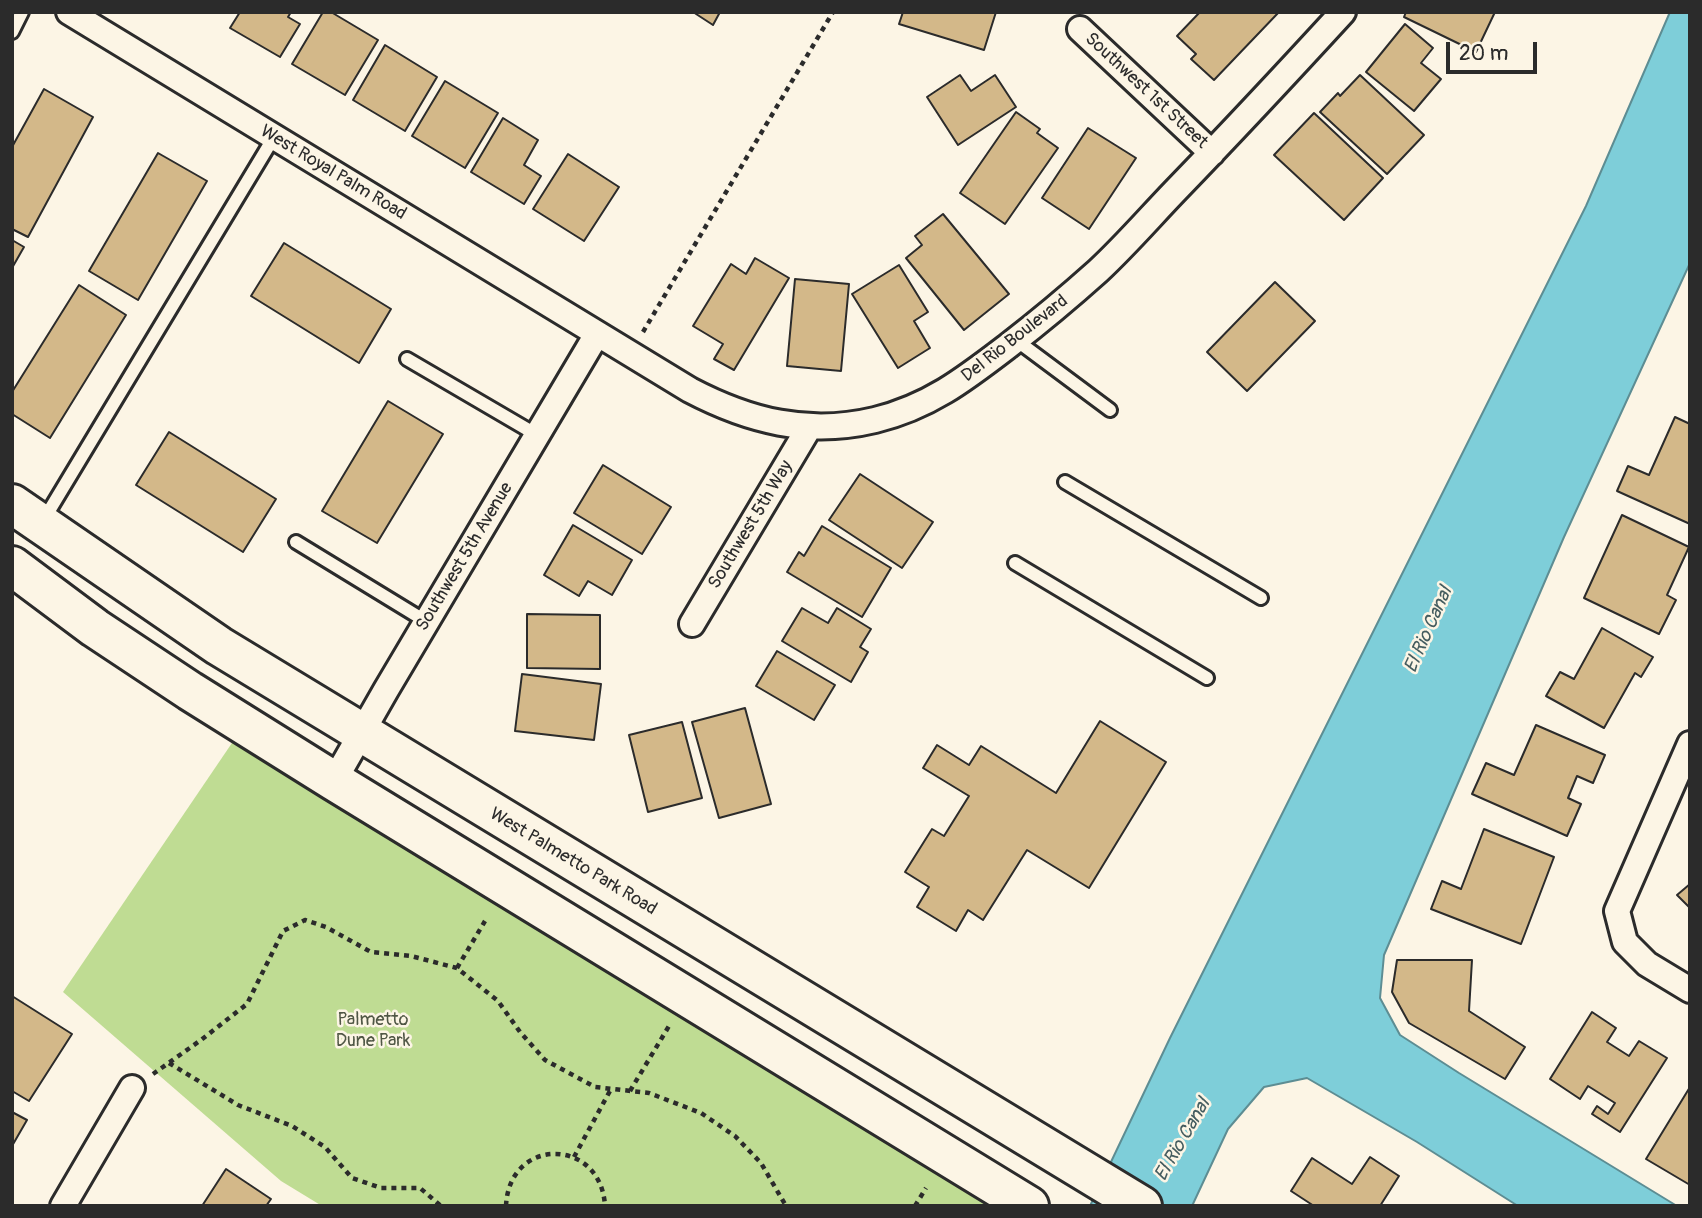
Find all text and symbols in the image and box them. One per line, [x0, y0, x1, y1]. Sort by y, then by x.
street label: Southwest 1st Street [1080, 28, 1212, 154]
scale bar [1450, 28, 1541, 72]
text: 20 m [1459, 40, 1508, 67]
street label: West Royal Palm Road [256, 121, 410, 225]
street label: Del Rio Boulevard [958, 291, 1072, 387]
street label: Southwest 5th Way [704, 457, 798, 593]
street label: Southwest 5th Avenue [412, 479, 518, 635]
water label: El Rio Canal [1400, 584, 1458, 676]
street label: West Palmetto Park Road [486, 804, 660, 920]
park label: Palmetto Dune Park [336, 1009, 410, 1052]
water label: El Rio Canal [1150, 1095, 1216, 1185]

